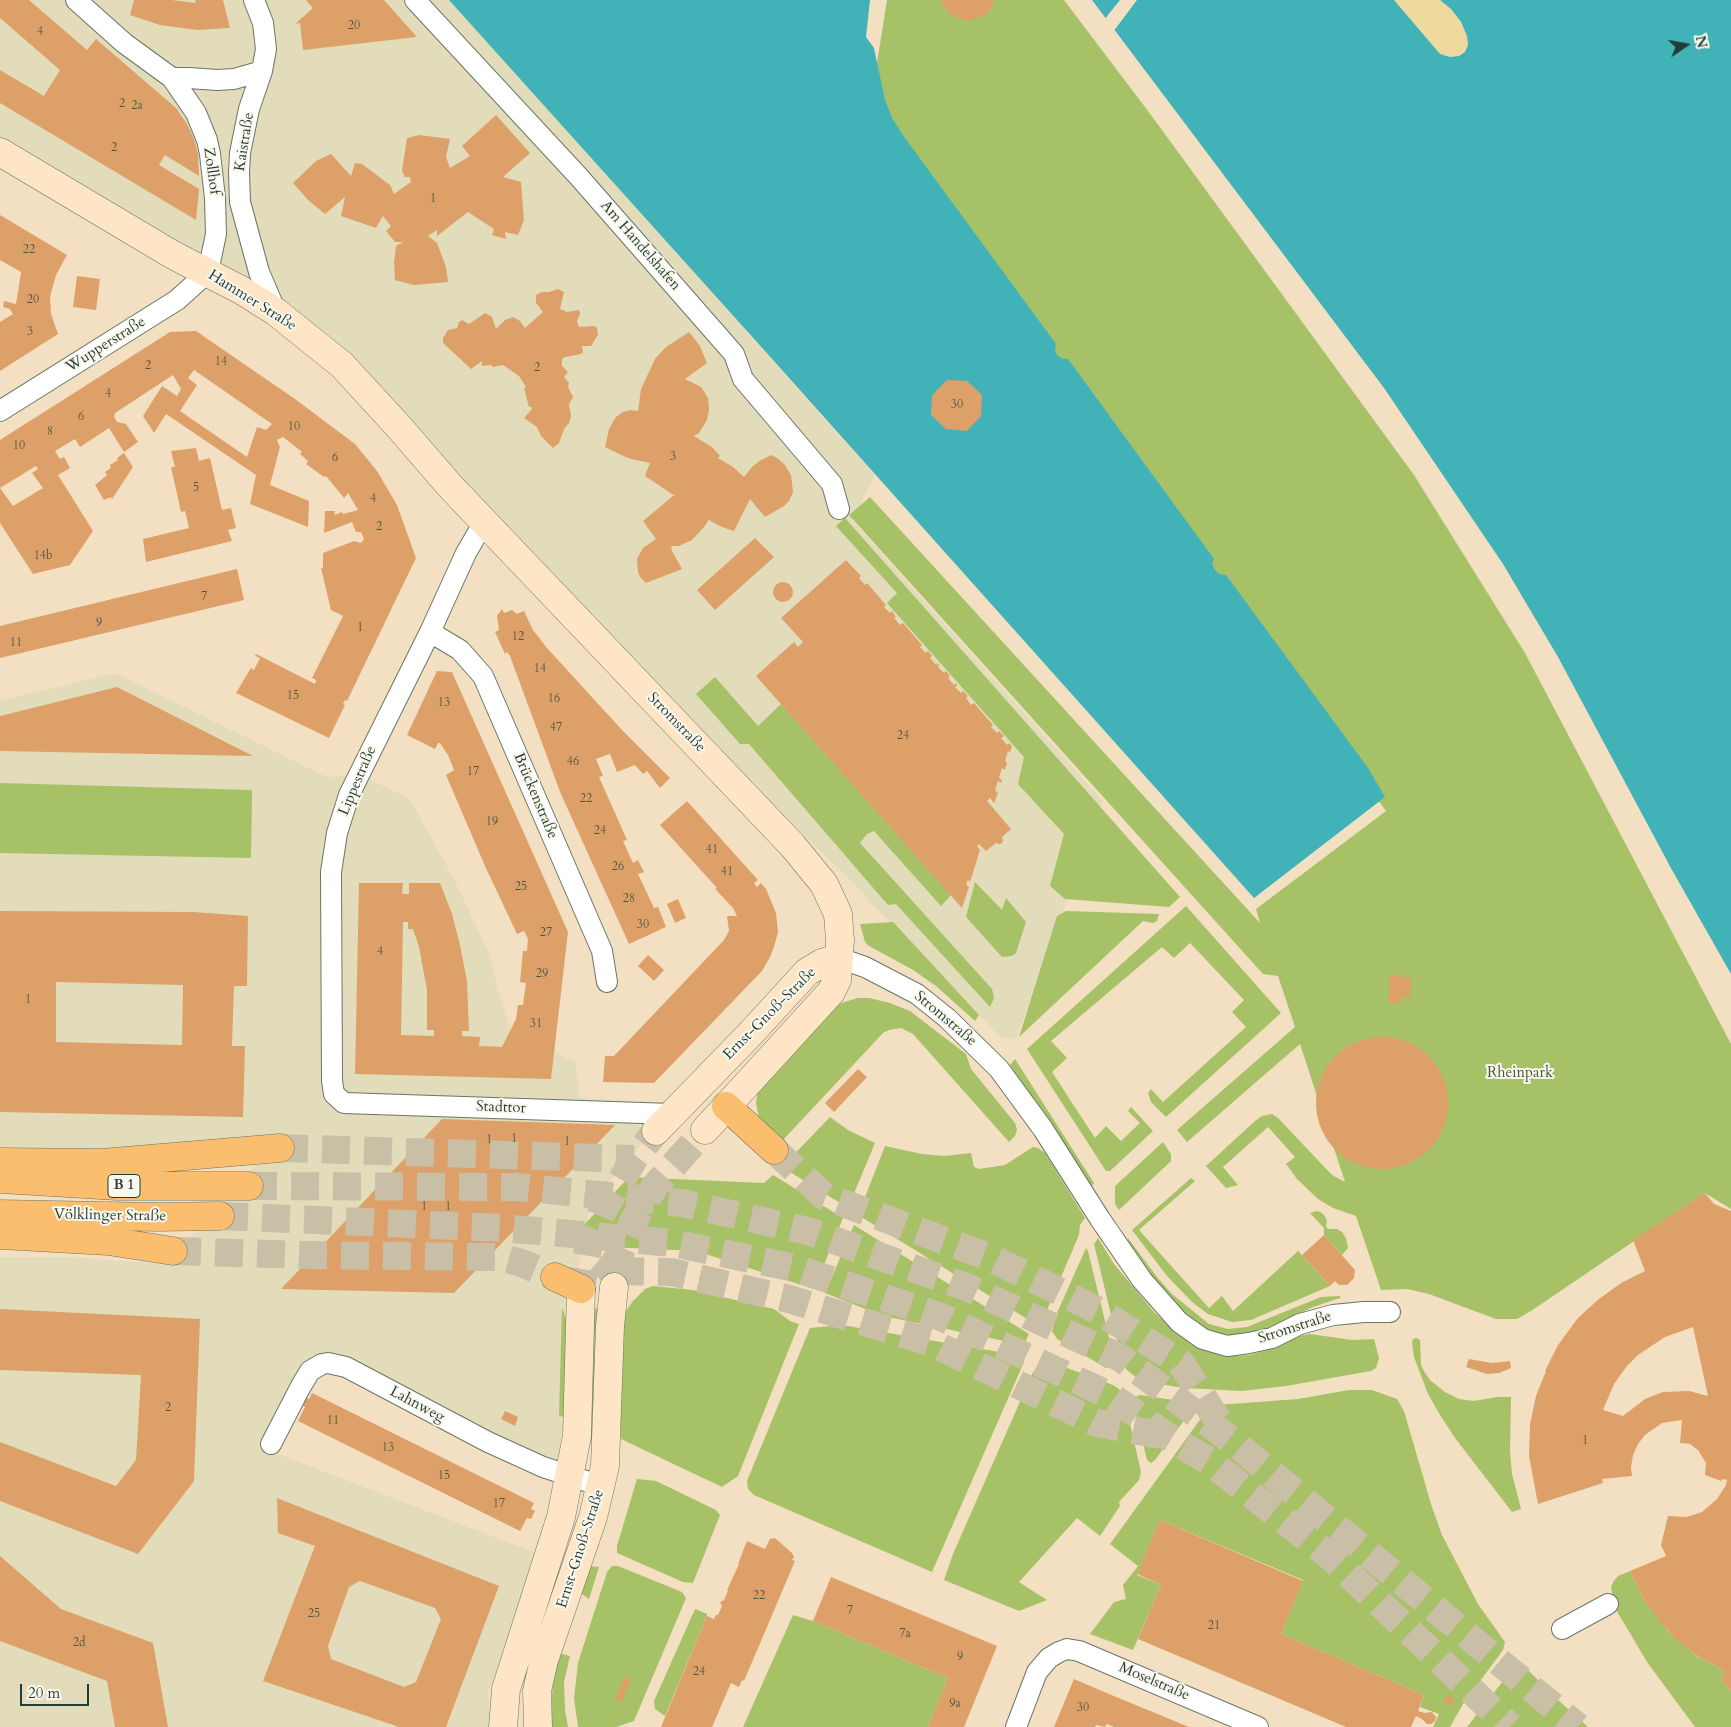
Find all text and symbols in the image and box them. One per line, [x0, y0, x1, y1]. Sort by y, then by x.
house number: 20 [348, 19, 360, 33]
north arrow [1661, 20, 1711, 70]
house number: 4 [37, 25, 43, 39]
text: N [1691, 34, 1712, 50]
house number: 2 [119, 97, 125, 111]
house number: 2a [131, 99, 143, 113]
street label: Kaistraße [231, 111, 259, 173]
house number: 2 [111, 141, 117, 155]
street label: Zollhof [199, 146, 223, 196]
house number: 1 [430, 192, 436, 206]
street label: Am Handelshafen [596, 197, 684, 295]
house number: 22 [23, 243, 35, 257]
street label: Hammer Straße [205, 267, 299, 335]
house number: 20 [27, 293, 39, 307]
street label: Wupperstraße [63, 313, 149, 377]
house number: 3 [27, 325, 33, 339]
house number: 14 [215, 355, 227, 369]
house number: 2 [145, 359, 151, 373]
house number: 2 [534, 361, 540, 375]
house number: 4 [105, 387, 111, 401]
house number: 30 [951, 398, 963, 412]
house number: 6 [78, 410, 84, 424]
house number: 10 [288, 420, 300, 434]
house number: 8 [47, 425, 53, 439]
house number: 10 [13, 439, 25, 453]
house number: 3 [670, 450, 676, 464]
house number: 6 [332, 451, 338, 465]
house number: 5 [193, 481, 199, 495]
house number: 4 [370, 492, 376, 506]
house number: 2 [376, 520, 382, 534]
house number: 14b [34, 549, 52, 563]
house number: 7 [201, 590, 207, 604]
house number: 9 [96, 616, 102, 630]
house number: 1 [357, 621, 363, 635]
house number: 12 [512, 630, 524, 644]
house number: 11 [10, 636, 22, 650]
house number: 14 [534, 662, 546, 676]
house number: 15 [287, 689, 299, 703]
street label: Stromstraße [643, 689, 709, 757]
house number: 16 [548, 692, 560, 706]
house number: 13 [438, 696, 450, 710]
house number: 47 [550, 721, 562, 735]
house number: 24 [897, 729, 909, 743]
street label: Lippestraße [335, 744, 381, 818]
street label: Brückenstraße [509, 750, 561, 842]
house number: 46 [567, 755, 579, 769]
house number: 17 [467, 765, 479, 779]
house number: 22 [580, 792, 592, 806]
house number: 19 [486, 815, 498, 829]
house number: 24 [594, 824, 606, 838]
house number: 41 [706, 843, 718, 857]
house number: 26 [612, 860, 624, 874]
house number: 41 [721, 865, 733, 879]
house number: 25 [515, 880, 527, 894]
house number: 28 [623, 892, 635, 906]
house number: 30 [637, 918, 649, 932]
house number: 27 [540, 926, 552, 940]
house number: 4 [377, 945, 383, 959]
street label: Ernst-Gnoß-Straße [720, 964, 820, 1064]
house number: 29 [536, 967, 548, 981]
street label: Stromstraße [910, 988, 980, 1050]
house number: 1 [25, 993, 31, 1007]
house number: 31 [530, 1017, 542, 1031]
park label: Rheinpark [1487, 1065, 1553, 1083]
street label: Stadttor [476, 1098, 526, 1118]
house number: 1 [511, 1132, 517, 1146]
house number: 1 [486, 1133, 492, 1147]
house number: 1 [564, 1135, 570, 1149]
road number: B 1 [108, 1174, 140, 1198]
house number: 1 [421, 1200, 427, 1214]
house number: 1 [445, 1200, 451, 1214]
street label: Völklinger Straße [54, 1206, 166, 1226]
street label: Stromstraße [1256, 1308, 1334, 1348]
street label: Lahnweg [386, 1383, 448, 1427]
house number: 2 [165, 1401, 171, 1415]
house number: 11 [327, 1414, 339, 1428]
house number: 1 [1582, 1434, 1588, 1448]
house number: 13 [382, 1441, 394, 1455]
house number: 15 [438, 1469, 450, 1483]
street label: Ernst-Gnoß-Straße [553, 1487, 609, 1611]
house number: 17 [493, 1497, 505, 1511]
house number: 22 [753, 1589, 765, 1603]
house number: 7 [847, 1604, 853, 1618]
house number: 25 [308, 1607, 320, 1621]
house number: 21 [1208, 1619, 1220, 1633]
house number: 7a [899, 1627, 911, 1641]
house number: 2d [73, 1636, 85, 1650]
house number: 9 [957, 1650, 963, 1664]
street label: Moselstraße [1116, 1659, 1192, 1705]
house number: 24 [693, 1665, 705, 1679]
scale bar [22, 1674, 91, 1706]
text: 20 m [28, 1683, 60, 1703]
house number: 9a [949, 1697, 961, 1711]
house number: 30 [1077, 1701, 1089, 1715]

